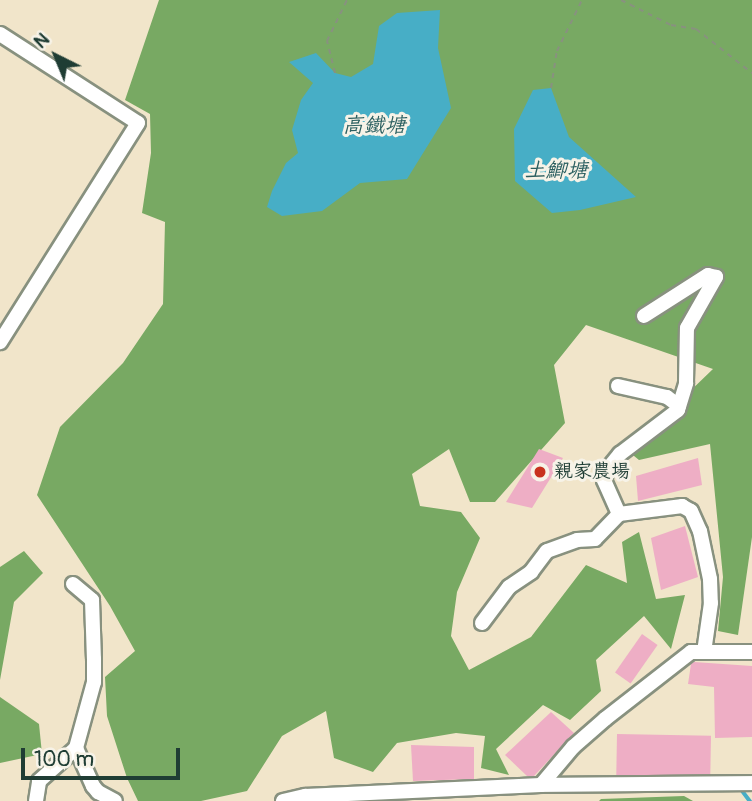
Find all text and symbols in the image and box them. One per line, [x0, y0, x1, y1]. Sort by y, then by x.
north arrow [21, 21, 91, 91]
text: N [29, 27, 55, 54]
water label: 高鐵塘 [343, 113, 405, 139]
water label: 土鯽塘 [525, 158, 587, 184]
place label: 親家農場 [554, 461, 630, 483]
marker: 親家農場 [532, 464, 548, 480]
scale bar [24, 734, 184, 778]
text: 100 m [34, 746, 94, 773]

